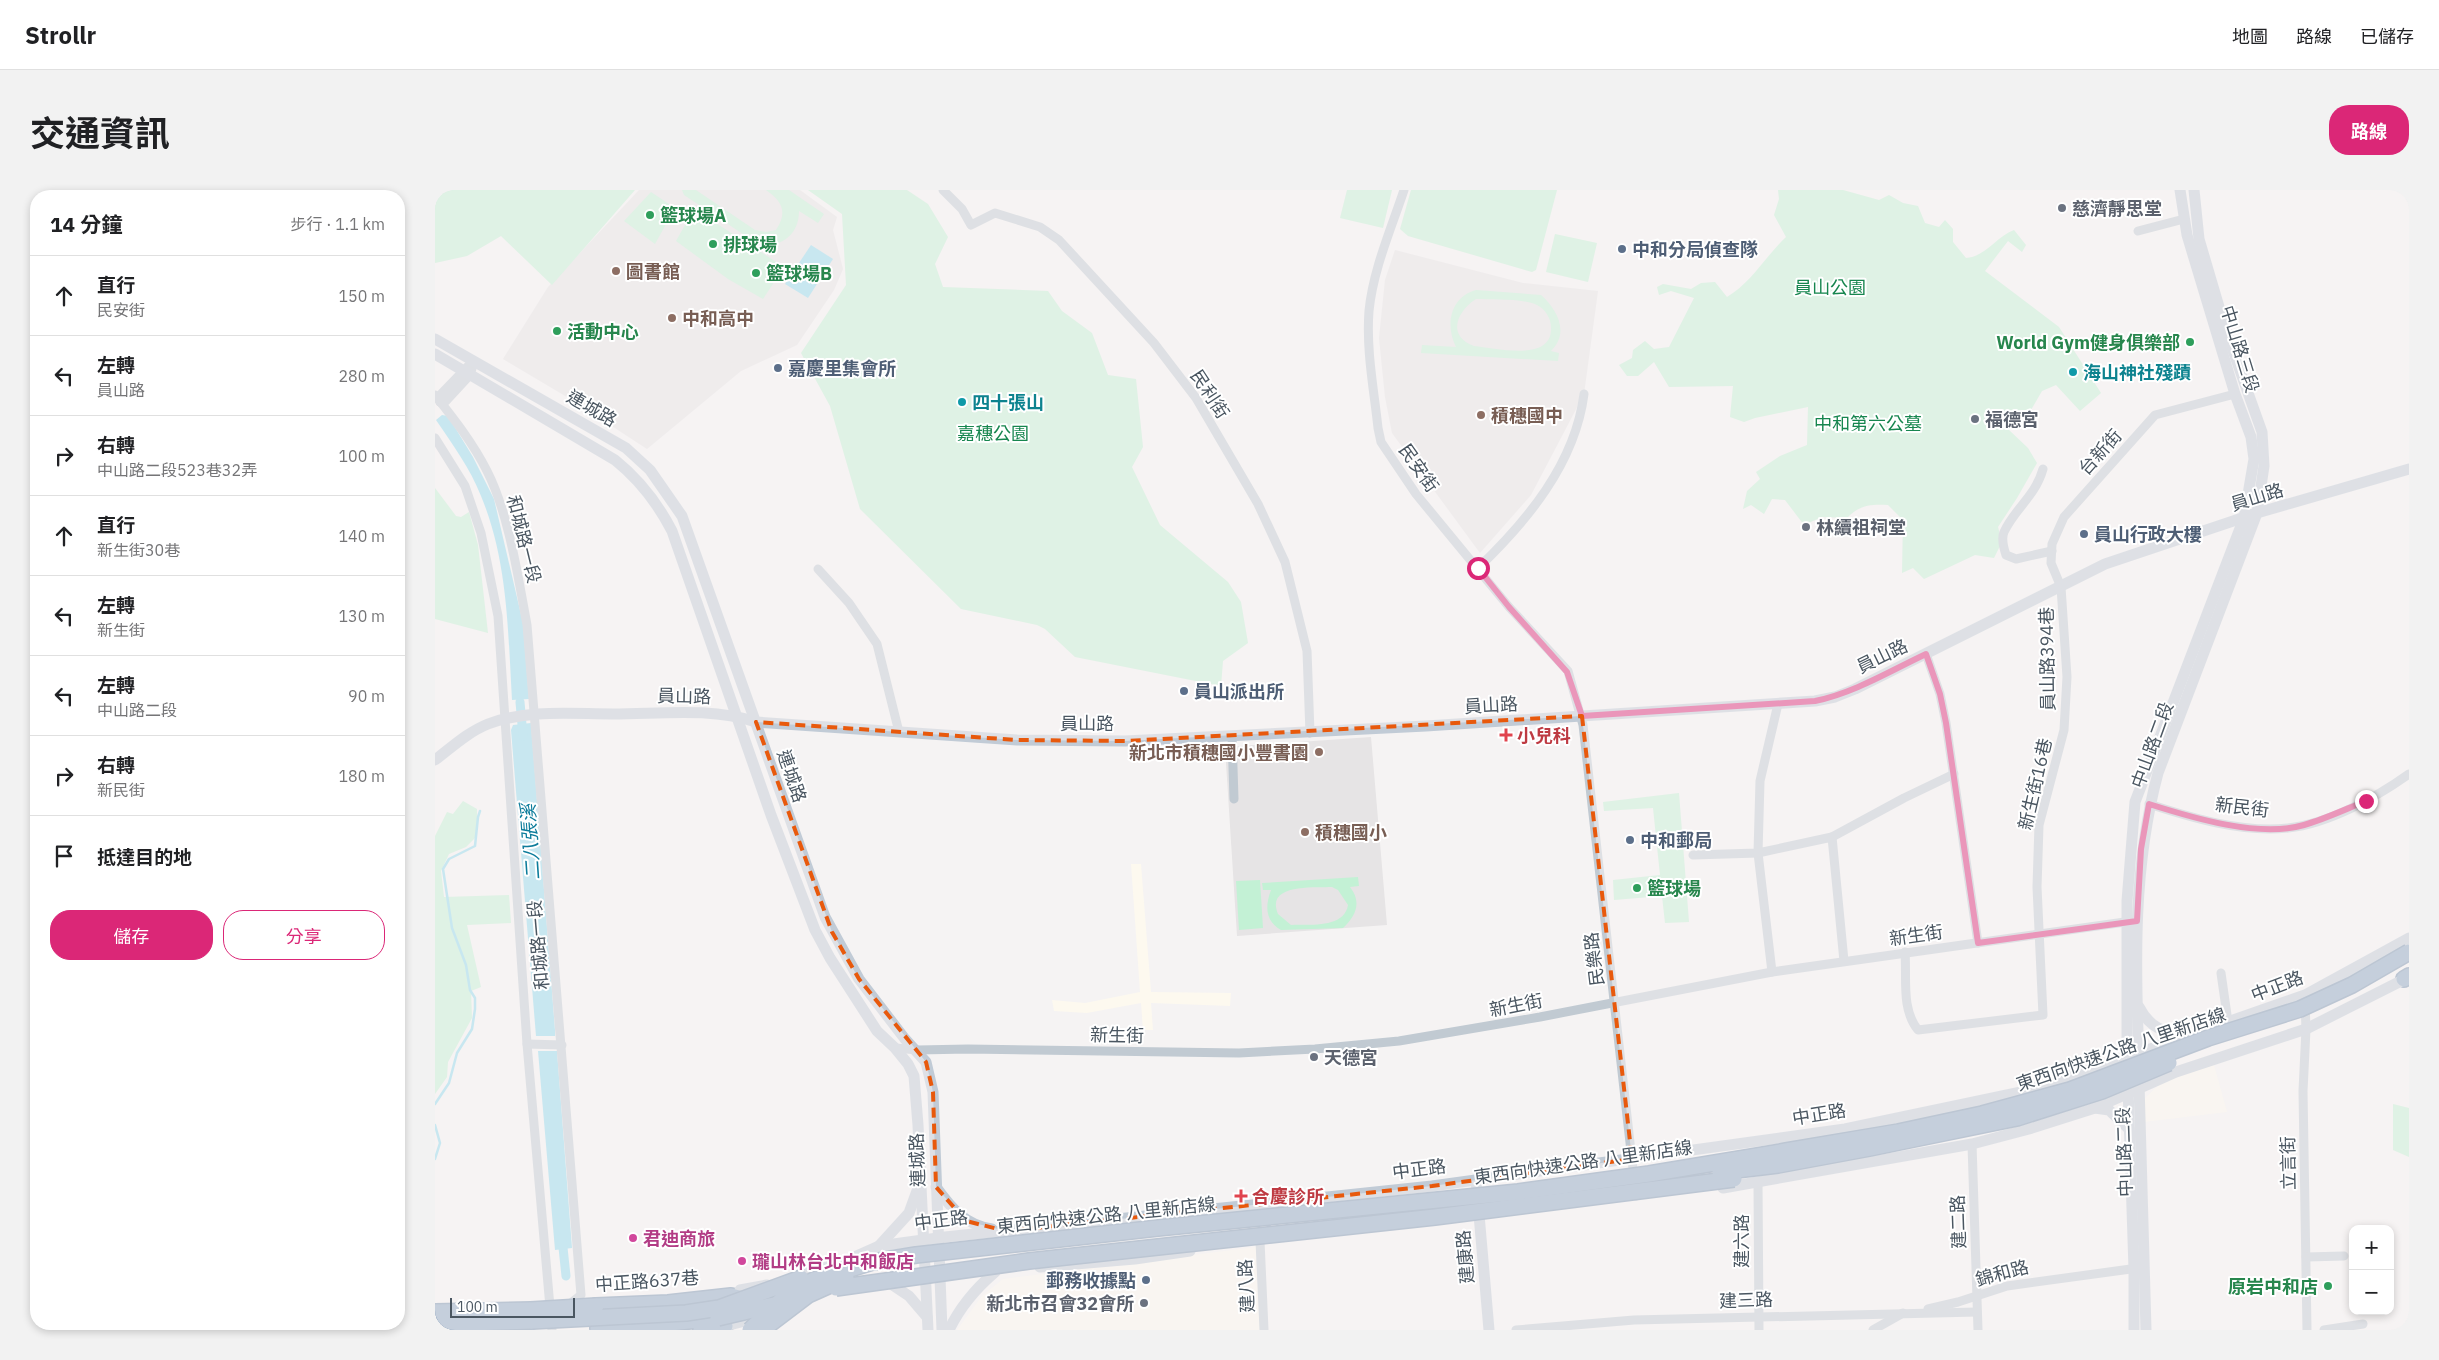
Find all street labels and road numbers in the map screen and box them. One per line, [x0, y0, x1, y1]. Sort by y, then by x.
street label: 中山路三段 [2216, 303, 2264, 395]
street label: 民利街 [1186, 365, 1234, 423]
street label: 連城路 [563, 385, 621, 431]
street label: 台新街 [2073, 424, 2127, 480]
street label: 民安街 [1394, 439, 1444, 497]
street label: 員山路 [2228, 478, 2286, 516]
street label: 和城路一段 [502, 493, 546, 585]
street label: 員山路394巷 [2035, 607, 2059, 711]
street label: 員山路 [1853, 634, 1911, 678]
street label: 員山路 [657, 684, 711, 708]
street label: 員山路 [1463, 692, 1519, 718]
street label: 中山路二段 [2126, 699, 2178, 791]
street label: 員山路 [1060, 712, 1114, 735]
street label: 新生街16巷 [2013, 736, 2057, 832]
street label: 連城路 [772, 747, 812, 805]
street label: 新民街 [2214, 792, 2270, 822]
street label: 和城路一段 [523, 899, 553, 991]
street label: 新生街 [1888, 920, 1944, 950]
street label: 民樂路 [1579, 931, 1609, 987]
street label: 中正路 [2248, 966, 2306, 1006]
street label: 新生街 [1487, 989, 1545, 1021]
street label: 東西向快速公路 八里新店線 [2013, 1002, 2229, 1096]
street label: 新生街 [1090, 1023, 1144, 1047]
street label: 中正路 [1791, 1098, 1847, 1130]
street label: 中山路二段 [2111, 1107, 2137, 1197]
street label: 連城路 [905, 1133, 929, 1187]
street label: 東西向快速公路 八里新店線 [1472, 1135, 1694, 1189]
street label: 立言街 [2276, 1136, 2300, 1190]
street label: 中正路 [1391, 1154, 1447, 1184]
street label: 東西向快速公路 八里新店線 [995, 1192, 1217, 1238]
street label: 建二路 [1946, 1195, 1970, 1249]
street label: 中正路 [913, 1205, 969, 1235]
street label: 建六路 [1730, 1214, 1753, 1268]
street label: 建康路 [1451, 1229, 1479, 1285]
street label: 錦和路 [1973, 1255, 2031, 1291]
street label: 建八路 [1233, 1258, 1259, 1314]
street label: 中正路637巷 [594, 1266, 700, 1296]
street label: 建三路 [1719, 1288, 1773, 1312]

